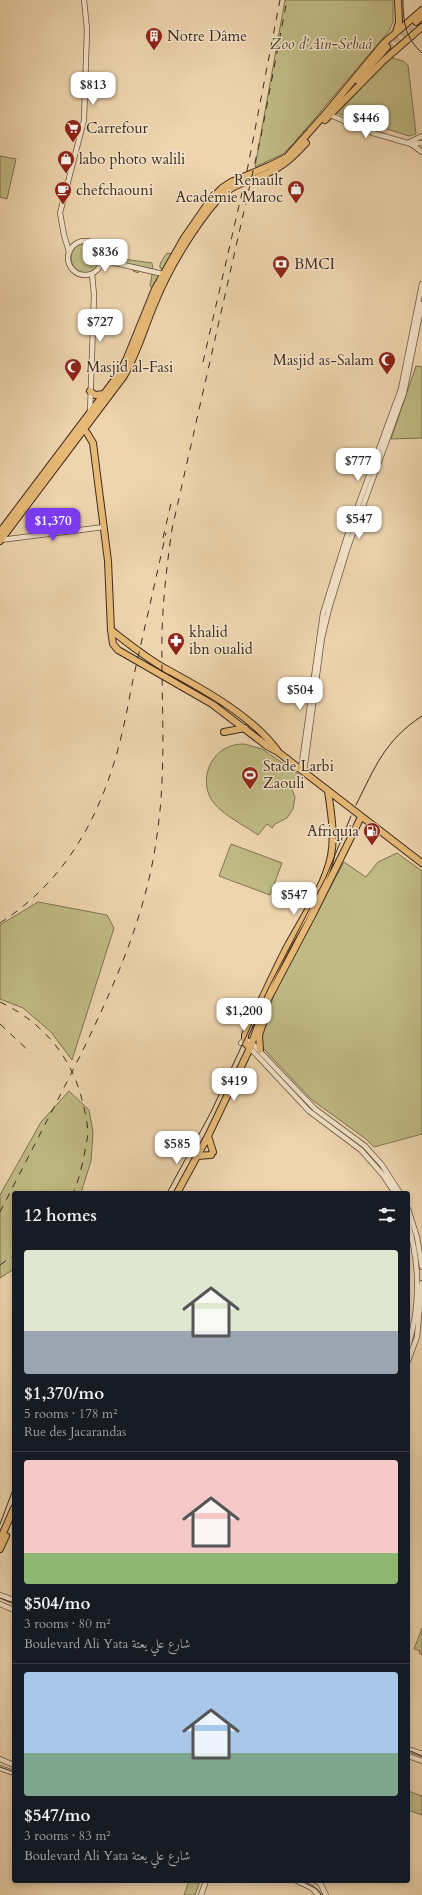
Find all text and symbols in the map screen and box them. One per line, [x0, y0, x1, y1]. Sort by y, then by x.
building icon: Notre Dâme [144, 26, 164, 51]
place label: Notre Dâme [167, 26, 247, 46]
park label: Zoo d'Aïn-Sebaâ [270, 34, 372, 54]
pin: $813 [69, 72, 117, 106]
text: $813 [80, 76, 106, 94]
pin: $446 [342, 105, 390, 139]
text: $446 [353, 109, 379, 127]
supermarket icon: Carrefour [63, 118, 83, 143]
place label: Carrefour [86, 118, 149, 138]
shop icon: labo photo walili [56, 149, 76, 174]
place label: labo photo walili [79, 149, 185, 169]
place label: Renault Académie Maroc [175, 170, 283, 207]
shop icon: Renault Académie Maroc [286, 179, 306, 204]
cafe icon: chefchaouni [53, 180, 73, 205]
place label: chefchaouni [76, 180, 153, 200]
pin: $836 [81, 239, 129, 273]
text: $836 [92, 243, 118, 261]
bank icon: BMCI [271, 254, 291, 279]
place label: BMCI [294, 254, 335, 274]
pin: $727 [76, 309, 124, 343]
text: $727 [87, 313, 113, 331]
place label: Masjid as-Salam [273, 350, 374, 370]
mosque icon: Masjid as-Salam [377, 350, 397, 375]
mosque icon: Masjid al-Fasi [63, 357, 83, 382]
place label: Masjid al-Fasi [86, 357, 173, 377]
pin: $777 [334, 448, 382, 482]
text: $777 [345, 452, 371, 470]
pin: $547 [335, 506, 383, 540]
pin: $1,370 [20, 508, 86, 542]
text: $547 [346, 510, 372, 528]
text: $1,370 [34, 512, 72, 530]
place label: khalid ibn oualid [189, 622, 253, 659]
pharmacy icon: khalid ibn oualid [166, 631, 186, 656]
pin: $504 [276, 677, 324, 711]
text: $504 [287, 681, 313, 699]
place label: Stade Larbi Zaouli [263, 756, 334, 793]
sports icon: Stade Larbi Zaouli [240, 765, 260, 790]
place label: Afriquia [307, 821, 360, 841]
fuel station icon: Afriquia [362, 821, 382, 846]
pin: $547 [270, 882, 318, 916]
text: $547 [281, 886, 307, 904]
pin: $1,200 [211, 998, 277, 1032]
text: $1,200 [225, 1002, 263, 1020]
pin: $419 [210, 1068, 258, 1102]
text: $419 [221, 1072, 247, 1090]
pin: $585 [153, 1131, 201, 1165]
text: $585 [164, 1135, 190, 1153]
text: 12 homes [24, 1204, 97, 1227]
icon: filters [376, 1204, 398, 1226]
icon: home [175, 1276, 247, 1348]
text: $1,370/mo [24, 1382, 104, 1405]
text: 5 rooms · 178 m² [24, 1405, 117, 1423]
text: Rue des Jacarandas [24, 1423, 126, 1441]
icon: home [175, 1486, 247, 1558]
text: $504/mo [24, 1592, 90, 1615]
text: 3 rooms · 80 m² [24, 1615, 111, 1633]
text: Boulevard Ali Yata شارع علي يعتة [24, 1635, 190, 1653]
icon: home [175, 1698, 247, 1770]
text: $547/mo [24, 1804, 90, 1827]
text: 3 rooms · 83 m² [24, 1827, 111, 1845]
text: Boulevard Ali Yata شارع علي يعتة [24, 1847, 190, 1865]

